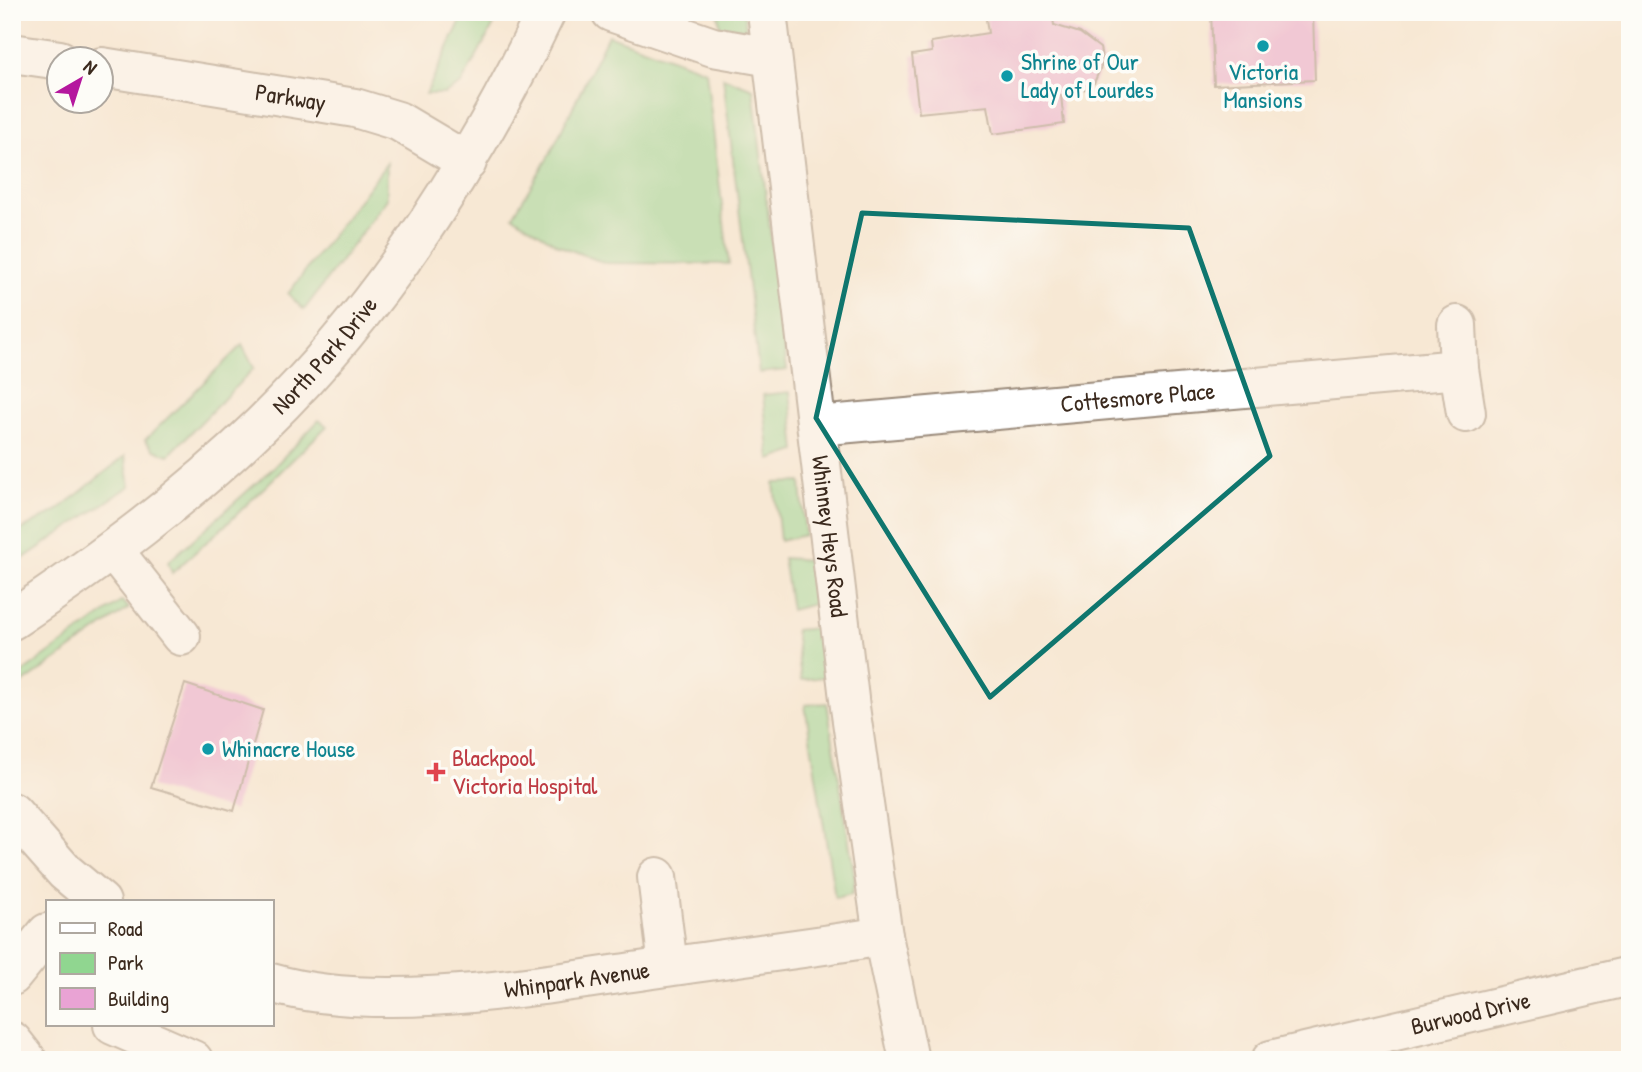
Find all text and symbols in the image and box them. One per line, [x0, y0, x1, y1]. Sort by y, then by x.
marker: Victoria Mansions [1255, 38, 1271, 54]
place label: Shrine of Our Lady of Lourdes [1021, 45, 1154, 105]
north arrow [46, 46, 116, 116]
text: N [79, 54, 103, 80]
place label: Victoria Mansions [1224, 55, 1302, 115]
marker: Shrine of Our Lady of Lourdes [999, 68, 1015, 84]
street label: Parkway [253, 75, 328, 118]
street label: North Park Drive [264, 289, 384, 421]
street label: Cottesmore Place [1059, 374, 1217, 419]
street label: Whinney Heys Road [805, 454, 856, 619]
place label: Whinacre House [222, 732, 356, 764]
marker: Whinacre House [200, 741, 216, 757]
place label: Blackpool Victoria Hospital [452, 741, 598, 801]
marker: Blackpool Victoria Hospital [426, 762, 446, 782]
legend [46, 900, 273, 1026]
text: Road [108, 914, 142, 943]
text: Park [108, 948, 143, 977]
street label: Whinpark Avenue [502, 953, 652, 1005]
street label: Burwood Drive [1408, 983, 1534, 1042]
text: Building [108, 984, 169, 1013]

